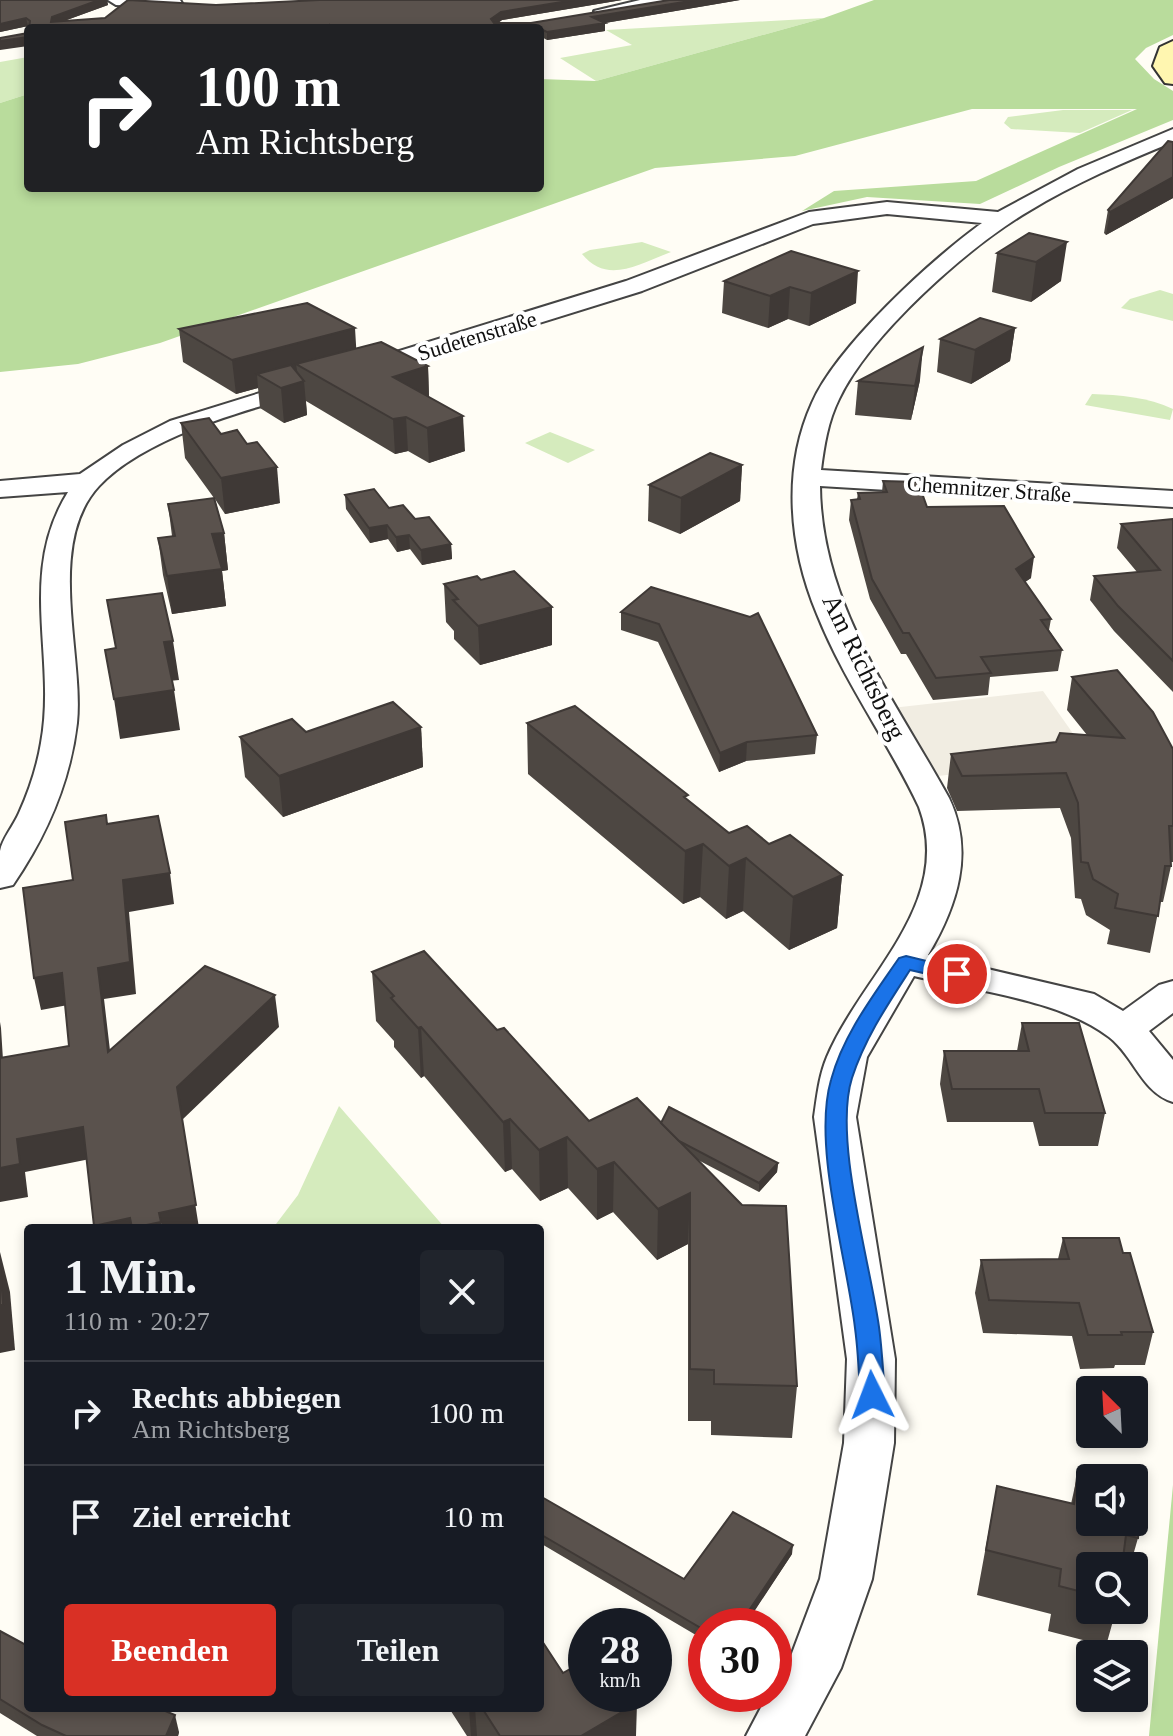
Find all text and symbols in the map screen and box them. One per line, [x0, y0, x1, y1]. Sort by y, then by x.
icon: right [64, 56, 168, 160]
text: 100 m [196, 56, 341, 118]
text: Am Richtsberg [196, 122, 414, 162]
street label: Sudetenstraße [414, 306, 540, 366]
street label: Chemnitzer Straße [906, 471, 1072, 507]
street label: Am Richtsberg [816, 590, 912, 744]
pin [923, 940, 991, 1008]
icon: arrive [935, 952, 979, 996]
text: 1 Min. [64, 1250, 197, 1303]
button: close [420, 1250, 504, 1334]
text: 110 m · 20:27 [64, 1307, 210, 1336]
position arrow [830, 1353, 914, 1437]
north arrow [1076, 1376, 1148, 1448]
map controls [1076, 1376, 1148, 1712]
text: Rechts abbiegen [132, 1381, 341, 1414]
icon: right [64, 1391, 108, 1435]
text: 100 m [428, 1396, 504, 1429]
text: Am Richtsberg [132, 1415, 290, 1444]
button: sound [1076, 1464, 1148, 1536]
icon: arrive [64, 1495, 108, 1539]
text: Ziel erreicht [132, 1500, 291, 1533]
text: 10 m [443, 1500, 504, 1533]
button: search [1076, 1552, 1148, 1624]
button: Beenden [64, 1604, 276, 1696]
button: Teilen [292, 1604, 504, 1696]
speed limit sign: 30 [688, 1608, 792, 1712]
text: 28 [600, 1627, 640, 1672]
button: layers [1076, 1640, 1148, 1712]
text: km/h [599, 1669, 641, 1691]

